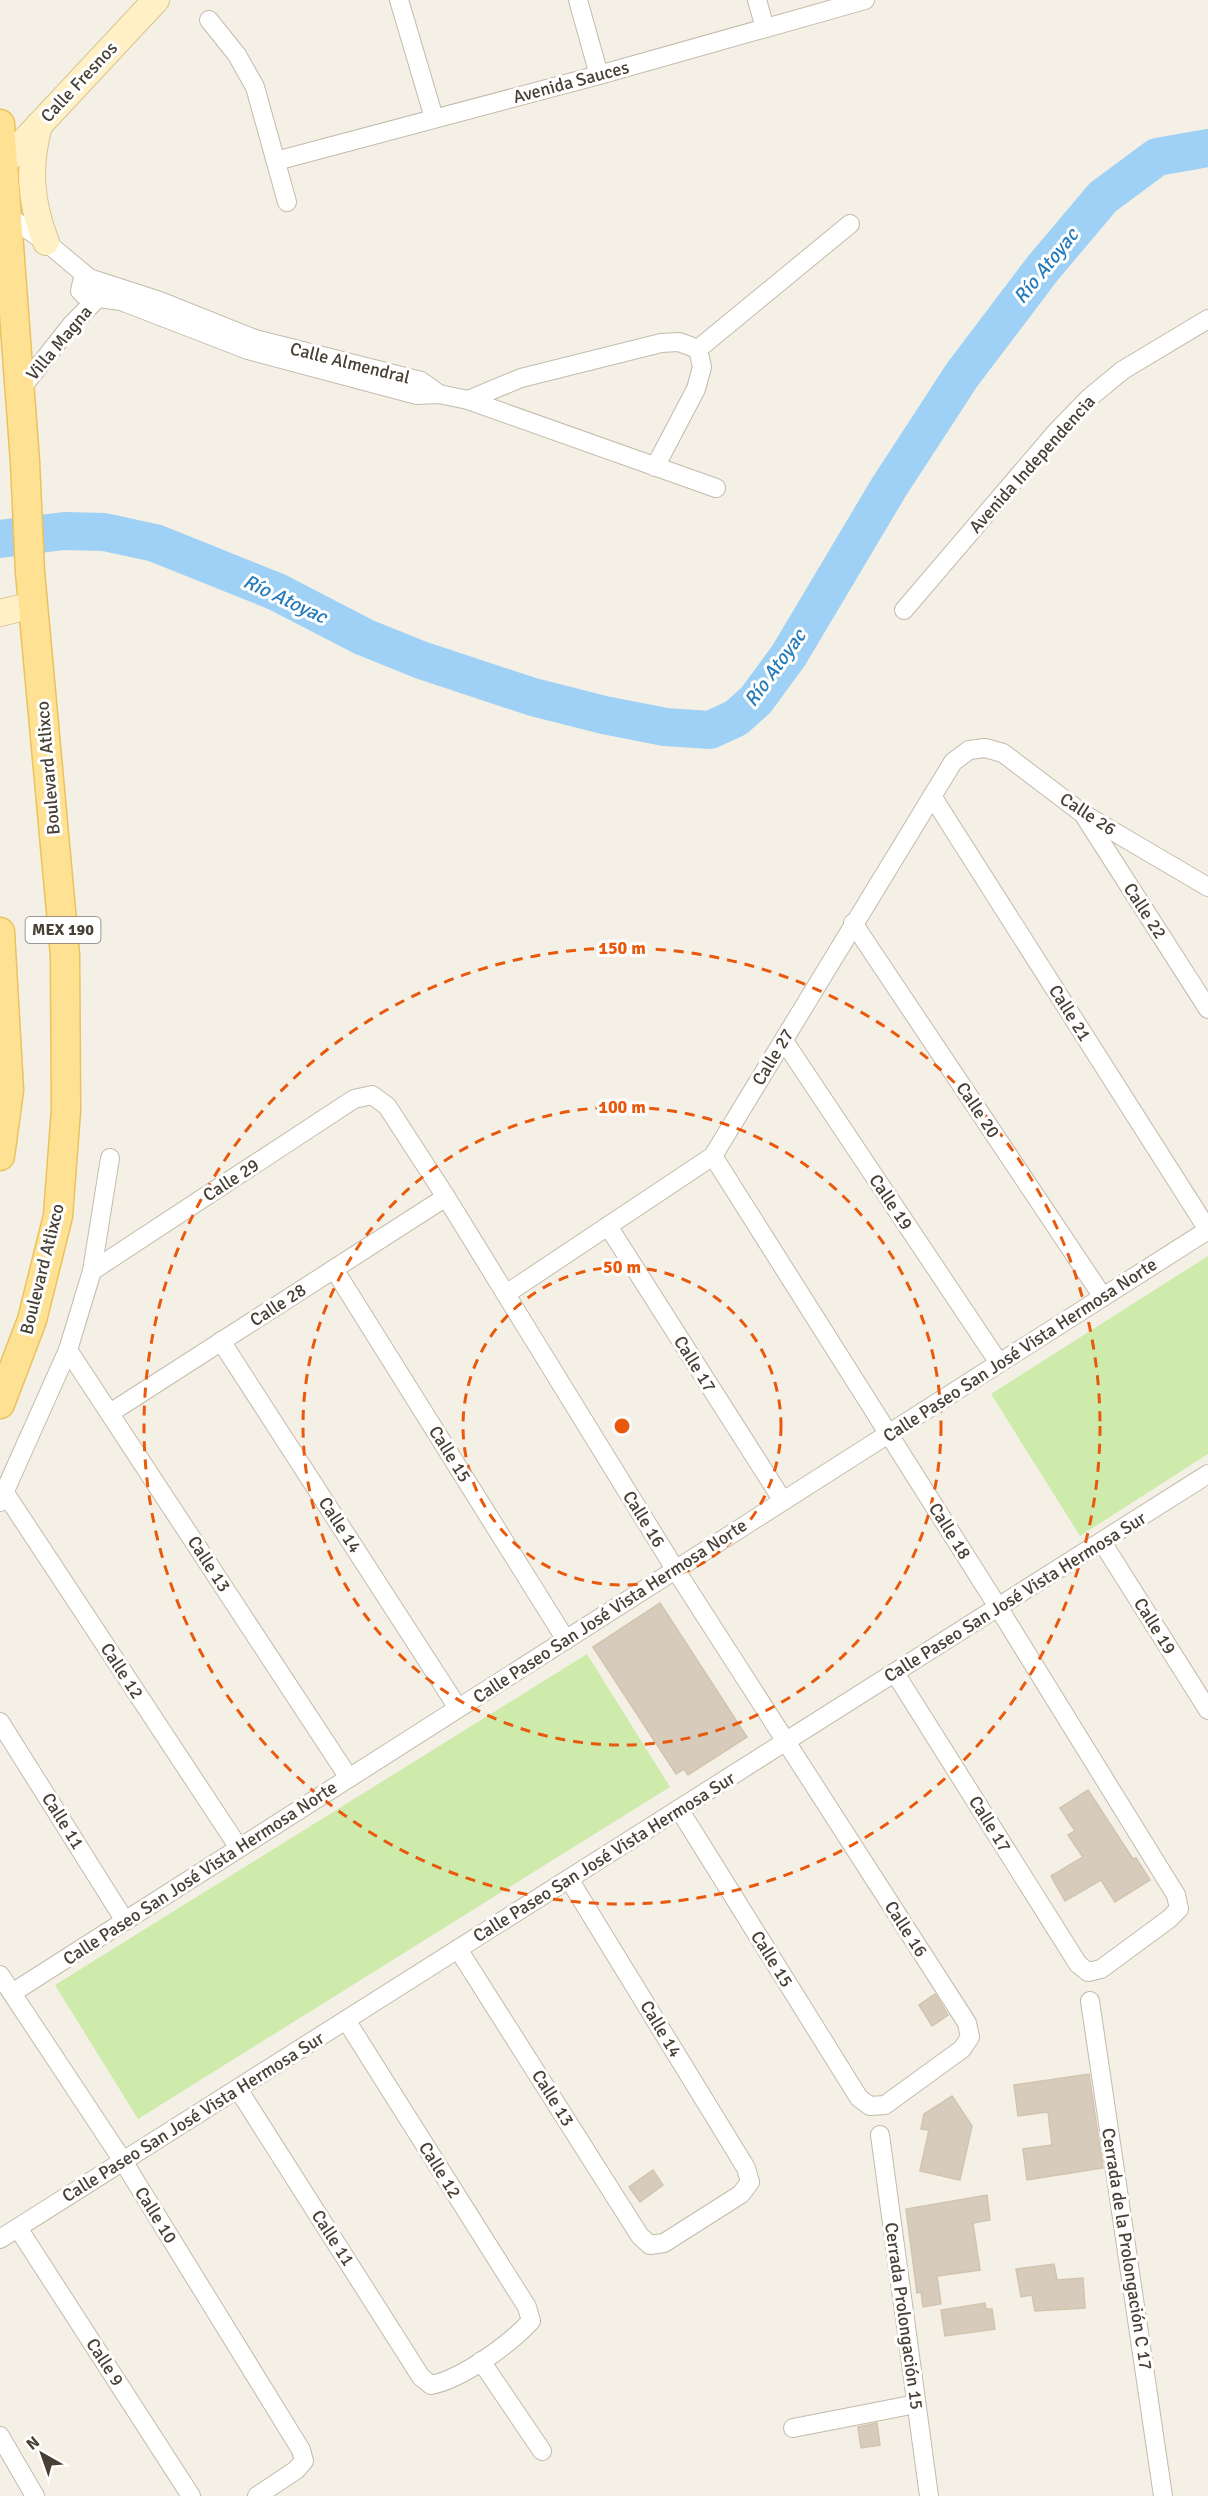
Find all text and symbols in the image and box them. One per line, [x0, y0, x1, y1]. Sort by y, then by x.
street label: Calle Fresnos [36, 37, 122, 127]
street label: Avenida Sauces [511, 56, 632, 108]
water label: Río Atoyac [1008, 222, 1085, 309]
street label: Villa Magna [21, 301, 97, 385]
street label: Calle Almendral [288, 337, 412, 389]
street label: Avenida Independencia [964, 390, 1100, 538]
water label: Río Atoyac [239, 569, 332, 630]
water label: Río Atoyac [739, 623, 812, 712]
street label: Boulevard Atlixco [31, 700, 65, 836]
street label: Calle 26 [1056, 788, 1120, 840]
street label: Calle 22 [1119, 879, 1171, 943]
road number: MEX 190 [26, 917, 100, 943]
text: 150 m [598, 937, 646, 959]
street label: Calle 21 [1044, 981, 1096, 1045]
street label: Calle 27 [747, 1025, 799, 1089]
street label: Calle 20 [951, 1078, 1005, 1142]
text: 100 m [598, 1096, 646, 1118]
street label: Calle 29 [199, 1154, 263, 1206]
street label: Calle 19 [864, 1170, 918, 1234]
street label: Boulevard Atlixco [15, 1201, 69, 1337]
street label: Calle Paseo San José Vista Hermosa Norte [879, 1253, 1161, 1447]
text: 50 m [603, 1256, 641, 1278]
street label: Calle 28 [246, 1279, 310, 1331]
street label: Calle 17 [669, 1332, 721, 1396]
centre of rings [612, 1416, 632, 1436]
street label: Calle 15 [424, 1422, 476, 1486]
street label: Calle 16 [618, 1487, 670, 1551]
street label: Calle 14 [314, 1493, 366, 1557]
street label: Calle 18 [924, 1499, 976, 1563]
street label: Calle Paseo San José Vista Hermosa Sur [880, 1507, 1150, 1687]
street label: Calle Paseo San José Vista Hermosa Norte [469, 1514, 751, 1708]
street label: Calle 13 [183, 1532, 235, 1596]
street label: Calle 19 [1129, 1594, 1181, 1658]
street label: Calle 12 [96, 1639, 148, 1703]
street label: Calle Paseo San José Vista Hermosa Sur [469, 1767, 739, 1947]
street label: Calle Paseo San José Vista Hermosa Norte [59, 1776, 341, 1970]
street label: Calle 11 [37, 1789, 89, 1853]
street label: Calle 17 [964, 1792, 1016, 1856]
street label: Calle 16 [880, 1897, 932, 1961]
street label: Calle 15 [746, 1927, 798, 1991]
street label: Calle 14 [635, 1997, 687, 2062]
street label: Calle Paseo San José Vista Hermosa Sur [58, 2027, 328, 2207]
street label: Calle 13 [527, 2066, 579, 2130]
street label: Cerrada de la Prolongación C 17 [1097, 2126, 1157, 2372]
street label: Calle 12 [414, 2138, 466, 2202]
street label: Calle 10 [130, 2183, 182, 2247]
street label: Calle 11 [307, 2206, 359, 2270]
street label: Cerrada Prolongación 15 [880, 2221, 928, 2411]
street label: Calle 9 [81, 2334, 129, 2390]
north arrow [12, 2424, 72, 2484]
text: N [22, 2432, 44, 2455]

